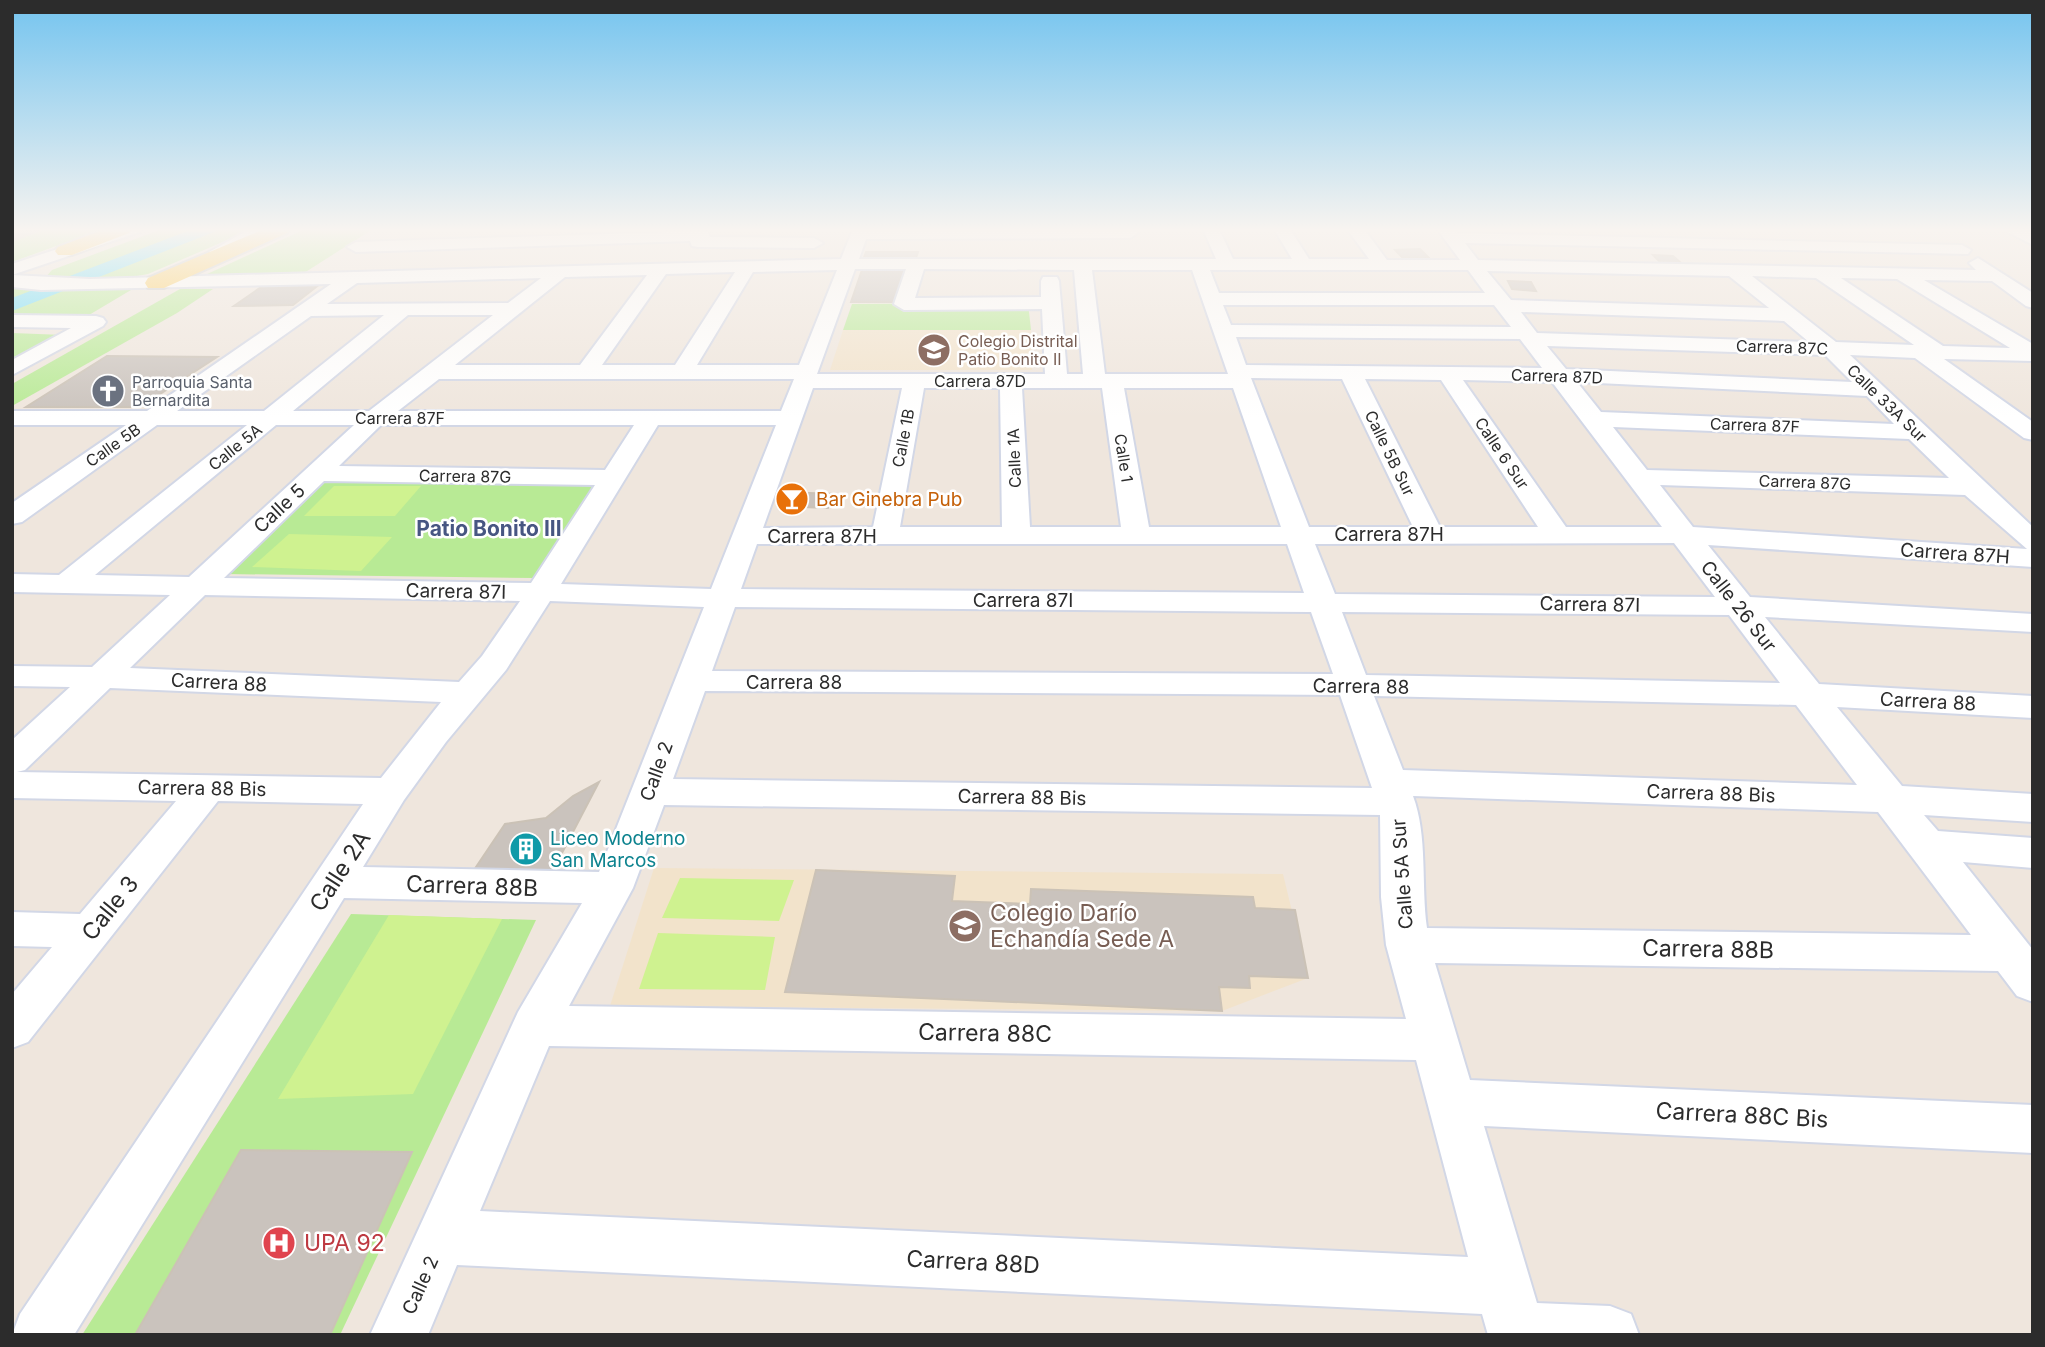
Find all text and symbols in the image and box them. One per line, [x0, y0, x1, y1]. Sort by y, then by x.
school or university icon: Colegio Distrital Patio Bonito II [915, 331, 953, 369]
place label: Colegio Distrital Patio Bonito II [958, 331, 1078, 369]
street label: Carrera 87C [1736, 335, 1828, 359]
street label: Calle 33A Sur [1843, 360, 1931, 446]
street label: Carrera 87D [1511, 364, 1603, 388]
street label: Carrera 87D [934, 371, 1026, 391]
church icon: Parroquia Santa Bernardita [89, 372, 127, 410]
place label: Parroquia Santa Bernardita [132, 372, 252, 410]
street label: Calle 1B [888, 407, 918, 469]
street label: Calle 5B Sur [1361, 407, 1419, 499]
street label: Carrera 87F [355, 408, 445, 428]
street label: Calle 6 Sur [1471, 413, 1533, 493]
street label: Carrera 87F [1710, 413, 1800, 437]
street label: Calle 5B [82, 419, 144, 471]
street label: Calle 5A [204, 419, 266, 475]
street label: Calle 1A [1003, 428, 1025, 488]
street label: Calle 1 [1110, 432, 1138, 484]
street label: Carrera 87G [419, 465, 511, 487]
street label: Carrera 87G [1758, 470, 1852, 494]
street label: Calle 5 [249, 479, 310, 538]
bar icon: Bar Ginebra Pub [773, 480, 811, 518]
place label: Bar Ginebra Pub [816, 488, 962, 511]
district label: Patio Bonito III [416, 516, 562, 541]
street label: Carrera 87H [1334, 523, 1444, 546]
street label: Carrera 87H [767, 525, 877, 548]
street label: Carrera 87H [1899, 538, 2010, 569]
street label: Calle 26 Sur [1696, 556, 1781, 657]
street label: Carrera 87I [405, 579, 507, 604]
street label: Carrera 87I [973, 589, 1073, 612]
street label: Carrera 87I [1539, 592, 1641, 617]
street label: Carrera 88 [170, 668, 268, 697]
street label: Carrera 88 [746, 671, 842, 694]
street label: Carrera 88 [1313, 674, 1409, 699]
street label: Carrera 88 [1879, 687, 1977, 716]
street label: Calle 2 [635, 738, 678, 804]
street label: Carrera 88 Bis [137, 776, 267, 801]
street label: Carrera 88 Bis [1646, 780, 1776, 807]
street label: Carrera 88 Bis [957, 785, 1087, 810]
street label: Calle 5A Sur [1387, 818, 1418, 930]
street label: Calle 2A [304, 825, 376, 917]
place label: Liceo Moderno San Marcos [550, 827, 685, 872]
building icon: Liceo Moderno San Marcos [507, 830, 545, 868]
street label: Calle 3 [76, 870, 144, 946]
street label: Carrera 88B [406, 870, 538, 902]
place label: Colegio Darío Echandía Sede A [990, 899, 1174, 953]
school or university icon: Colegio Darío Echandía Sede A [946, 907, 984, 945]
street label: Carrera 88B [1642, 934, 1774, 964]
street label: Carrera 88C [918, 1018, 1052, 1048]
street label: Carrera 88C Bis [1655, 1096, 1829, 1134]
hospital icon: UPA 92 [260, 1224, 298, 1262]
place label: UPA 92 [304, 1229, 385, 1257]
street label: Carrera 88D [906, 1245, 1040, 1279]
street label: Calle 2 [397, 1252, 444, 1318]

